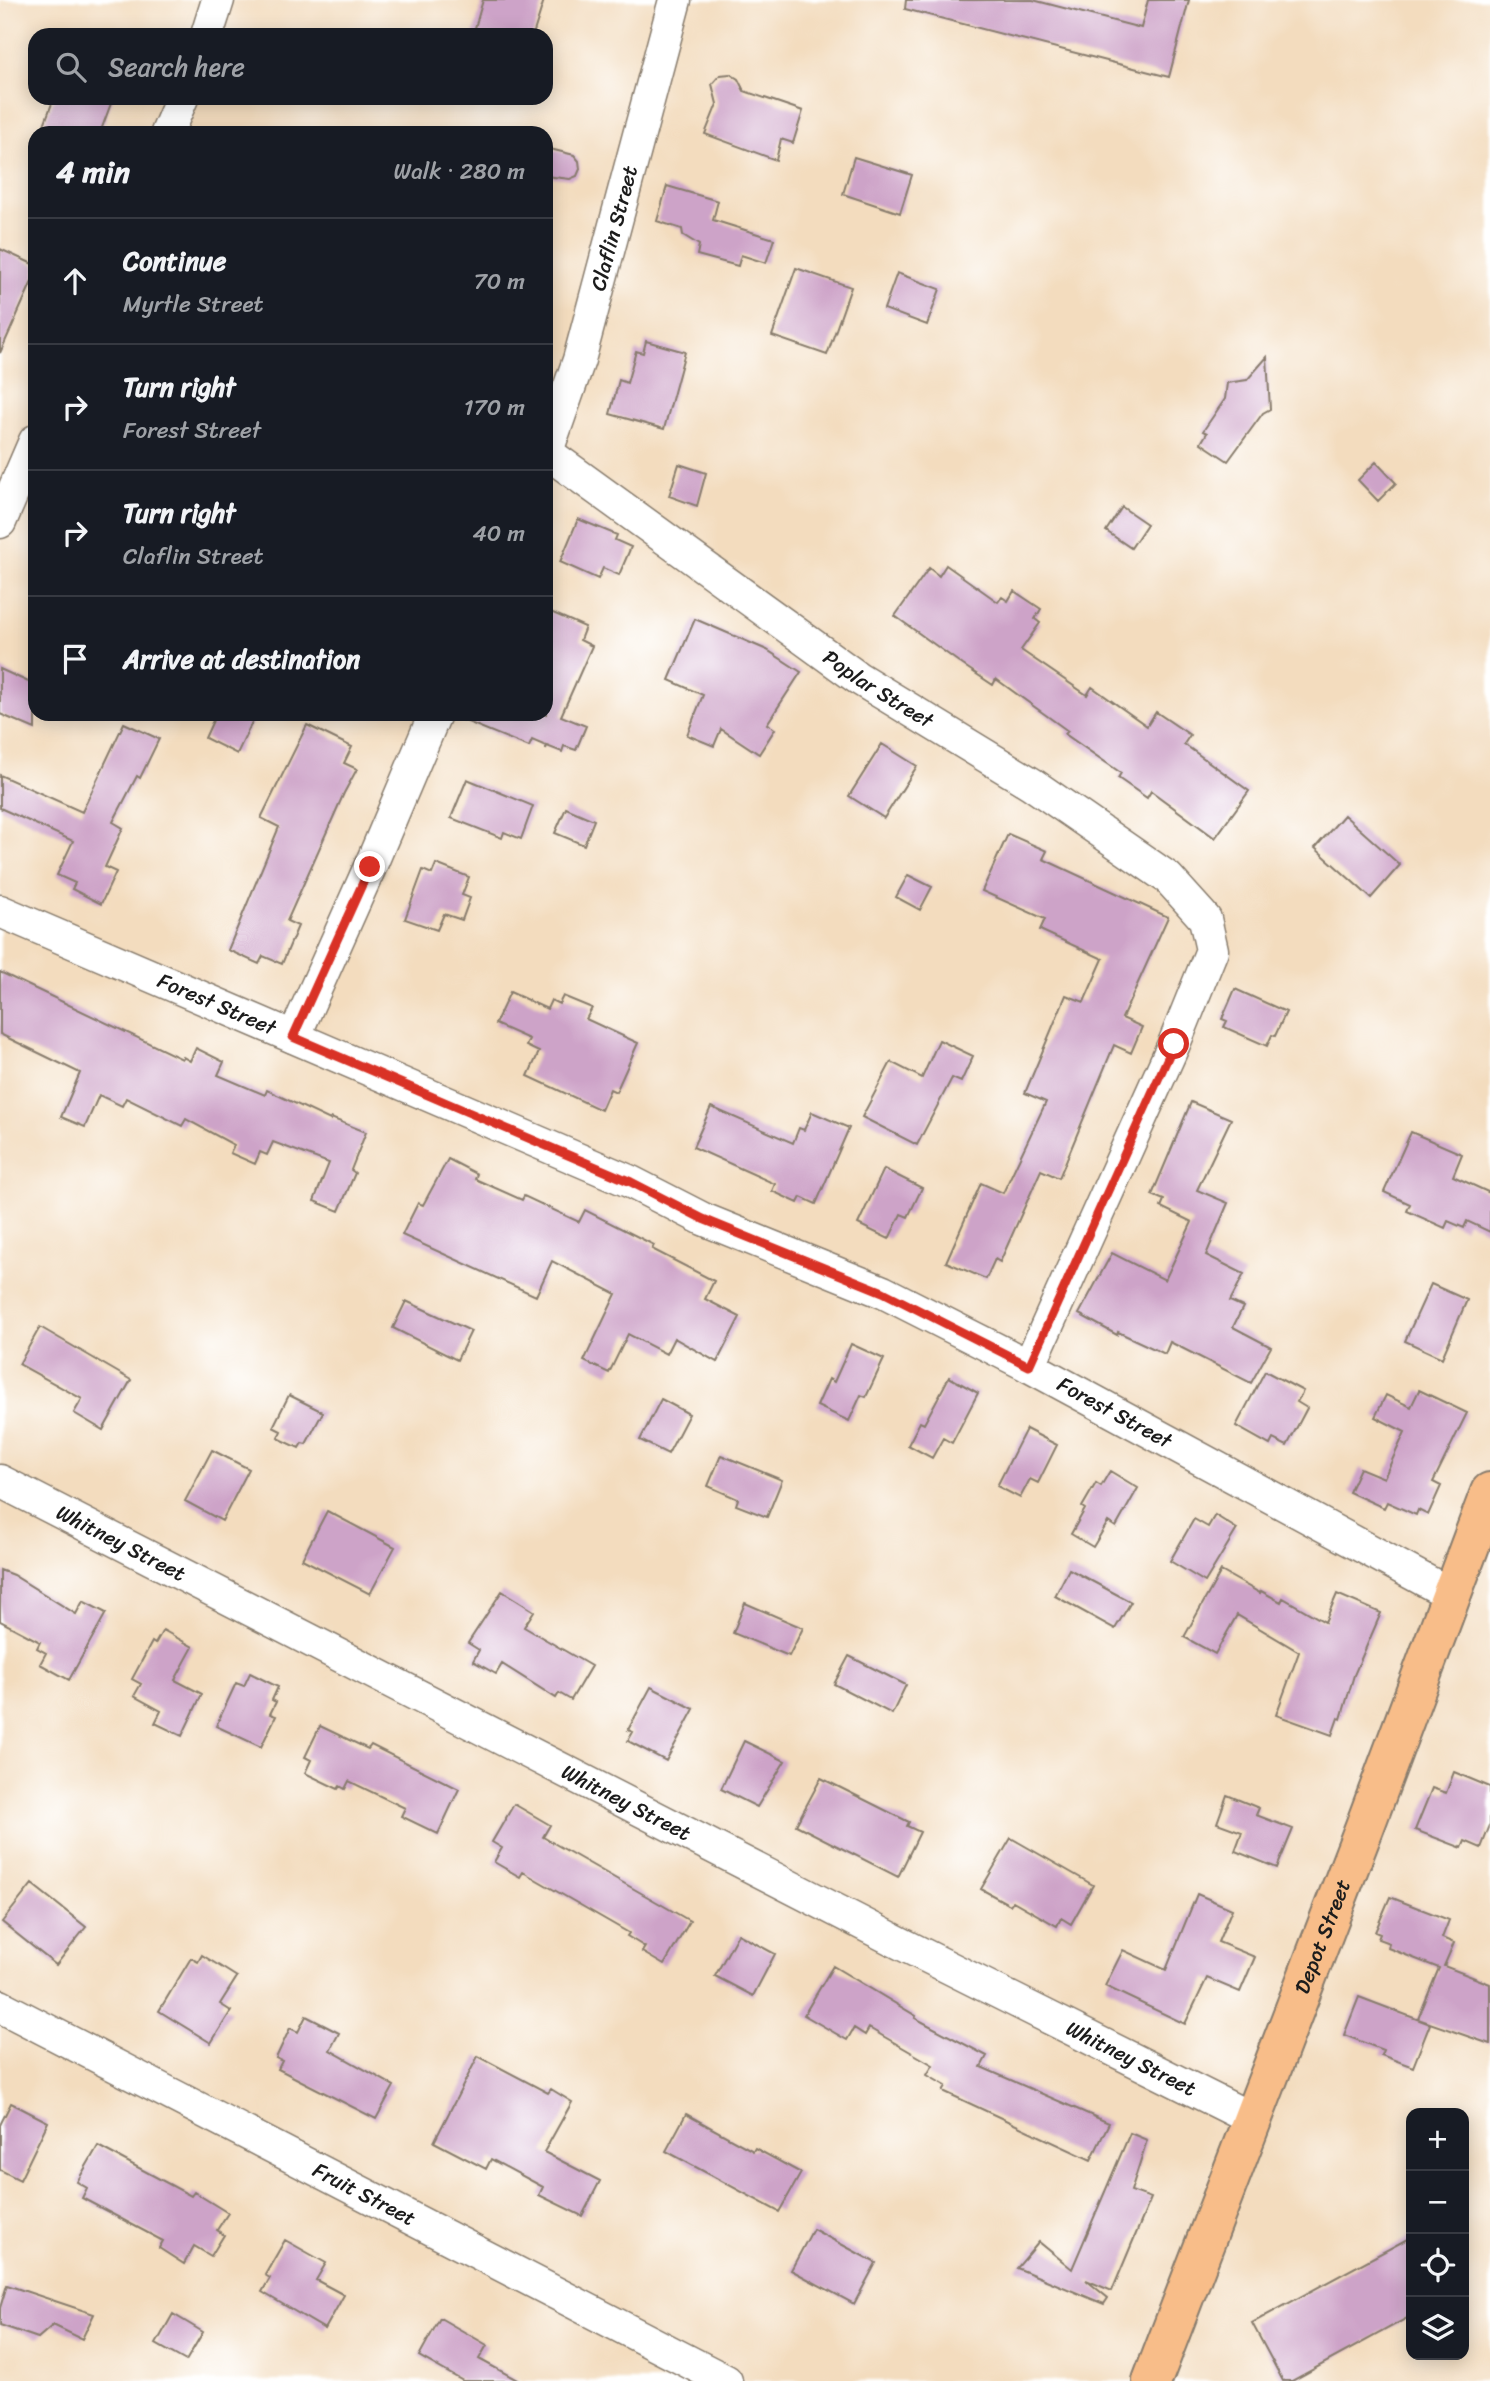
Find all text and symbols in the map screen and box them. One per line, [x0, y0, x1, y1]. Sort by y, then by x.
search box [28, 28, 553, 105]
text: Search here [108, 44, 245, 90]
icon: search [52, 48, 90, 86]
text: 4 min [56, 145, 130, 199]
text: Walk · 280 m [394, 151, 525, 192]
street label: Claflin Street [579, 161, 649, 295]
text: Continue [123, 238, 226, 284]
text: 70 m [474, 261, 525, 302]
icon: ahead [56, 262, 94, 300]
text: Myrtle Street [123, 284, 264, 325]
text: Turn right [123, 364, 236, 410]
text: 170 m [464, 387, 525, 428]
icon: right [56, 388, 94, 426]
text: Forest Street [123, 410, 261, 451]
text: Turn right [123, 490, 236, 536]
text: 40 m [472, 513, 525, 554]
icon: right [56, 514, 94, 552]
text: Claflin Street [123, 536, 264, 577]
text: Arrive at destination [123, 636, 360, 682]
street label: Poplar Street [814, 639, 942, 740]
icon: arrive [56, 640, 94, 678]
route end [354, 851, 385, 882]
street label: Forest Street [151, 962, 284, 1047]
route start [1158, 1028, 1189, 1059]
street label: Forest Street [1050, 1366, 1181, 1460]
street label: Whitney Street [49, 1494, 193, 1592]
street label: Whitney Street [555, 1753, 698, 1852]
street label: Depot Street [1283, 1874, 1362, 2000]
street label: Whitney Street [1059, 2010, 1203, 2107]
map controls [1406, 2108, 1469, 2360]
button: + [1406, 2108, 1469, 2171]
street label: Fruit Street [306, 2152, 423, 2237]
button: − [1406, 2171, 1469, 2234]
button: locate [1406, 2234, 1469, 2297]
button: layers [1406, 2297, 1469, 2360]

